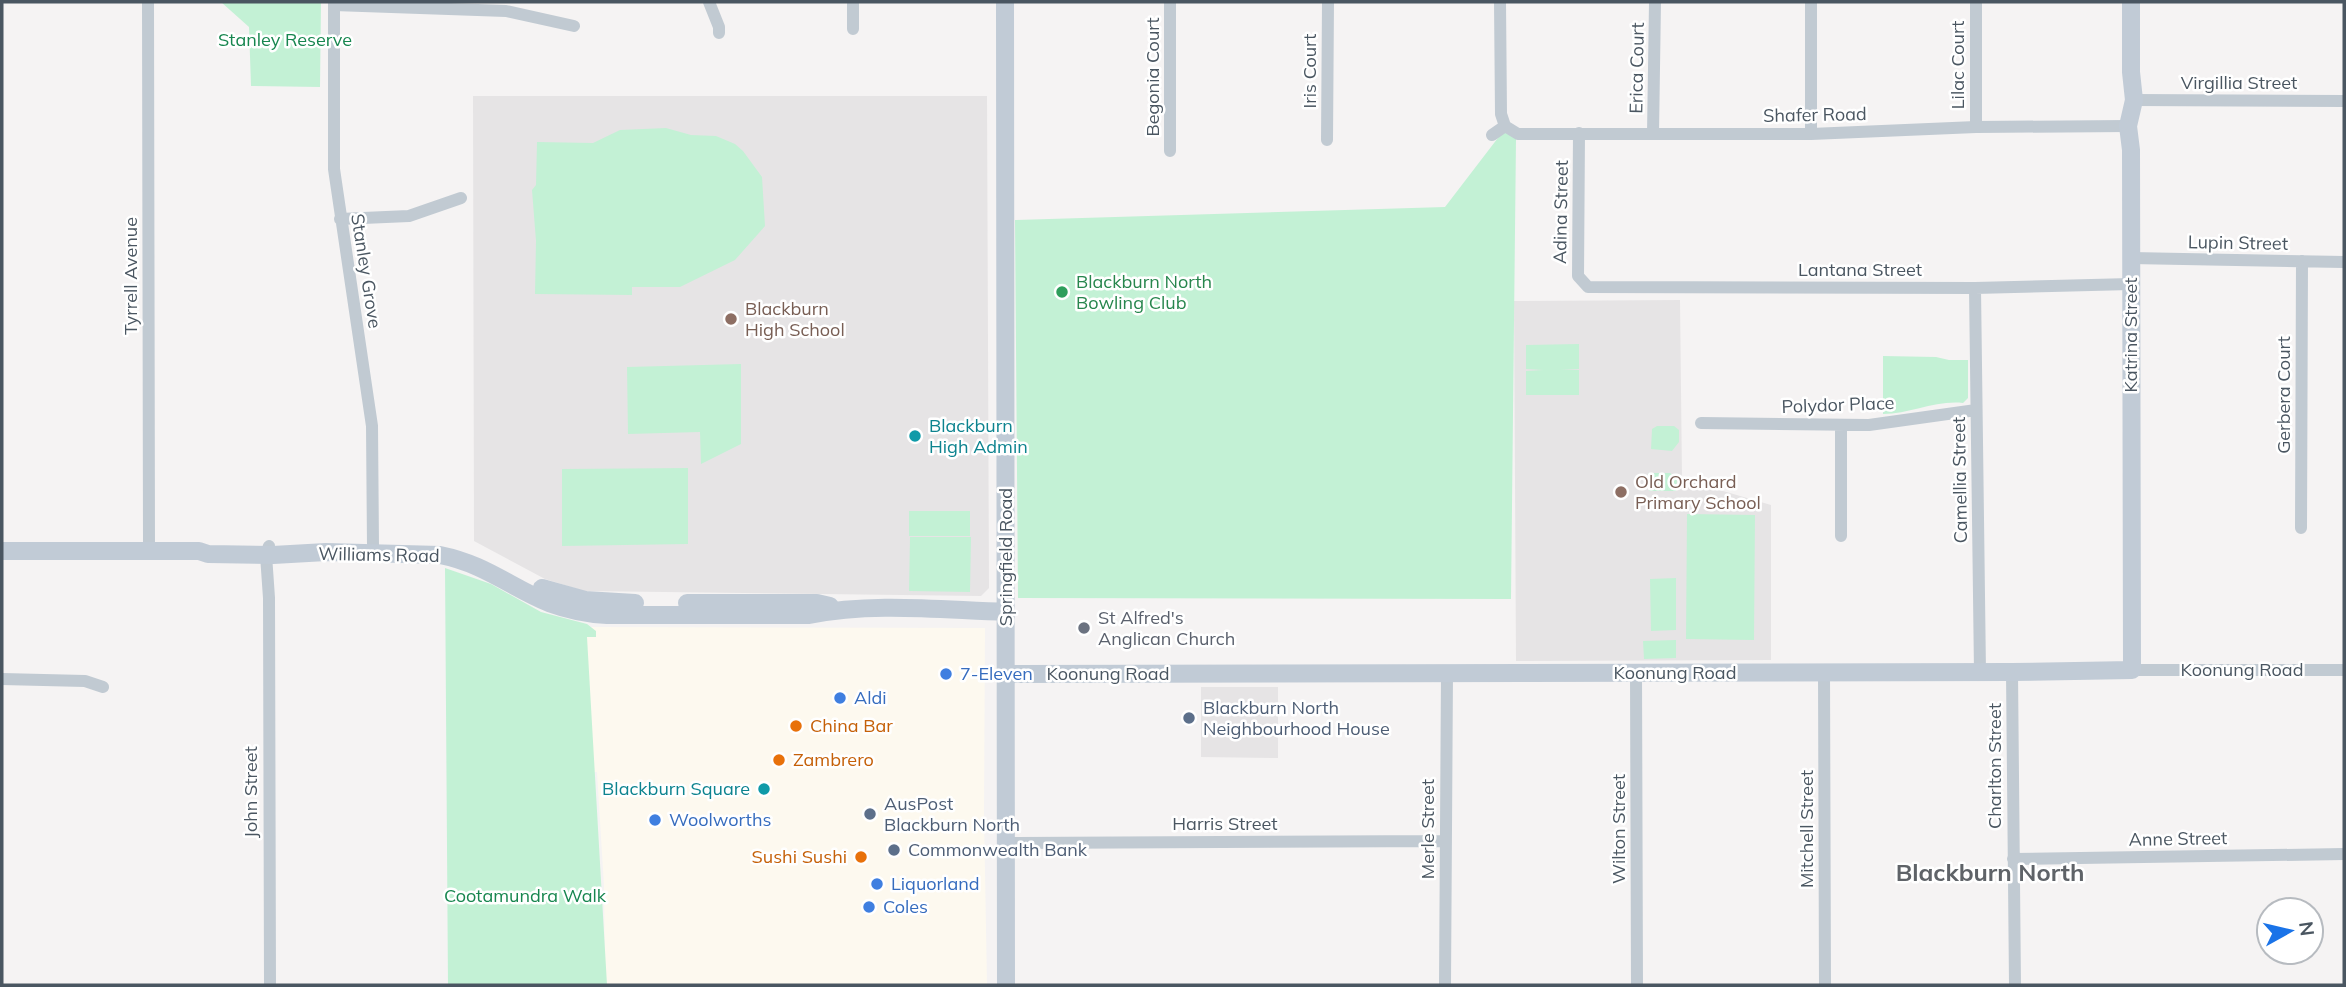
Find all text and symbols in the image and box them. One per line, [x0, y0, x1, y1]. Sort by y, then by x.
street label: Begonia Court [1141, 17, 1164, 137]
street label: Lilac Court [1946, 21, 1969, 109]
street label: Erica Court [1624, 22, 1649, 114]
park label: Stanley Reserve [218, 28, 352, 51]
street label: Iris Court [1298, 34, 1321, 108]
street label: Virgillia Street [2181, 71, 2297, 94]
street label: Shafer Road [1763, 102, 1867, 127]
street label: Adina Street [1548, 160, 1573, 264]
street label: Stanley Grove [346, 212, 387, 330]
street label: Tyrrell Avenue [119, 217, 142, 335]
street label: Lupin Street [2188, 230, 2288, 255]
street label: Lantana Street [1798, 258, 1922, 281]
place label: Blackburn North Bowling Club [1076, 270, 1212, 314]
street label: Katrina Street [2119, 277, 2142, 393]
marker: Blackburn North Bowling Club [1054, 284, 1070, 300]
place label: Blackburn High School [745, 297, 845, 341]
marker: Blackburn High School [723, 311, 739, 327]
street label: Gerbera Court [2272, 336, 2295, 454]
street label: Polydor Place [1781, 391, 1895, 418]
place label: Blackburn High Admin [929, 414, 1028, 458]
street label: Camellia Street [1947, 417, 1972, 543]
marker: Blackburn High Admin [907, 428, 923, 444]
place label: Old Orchard Primary School [1635, 470, 1761, 514]
marker: Old Orchard Primary School [1613, 484, 1629, 500]
street label: Springfield Road [994, 488, 1017, 626]
street label: Williams Road [318, 542, 440, 567]
place label: St Alfred's Anglican Church [1098, 606, 1235, 650]
marker: St Alfred's Anglican Church [1076, 620, 1092, 636]
street label: Koonung Road [2181, 658, 2303, 681]
street label: Koonung Road [1614, 661, 1736, 684]
place label: 7-Eleven [960, 662, 1033, 685]
street label: Koonung Road [1047, 662, 1169, 685]
marker: 7-Eleven [938, 666, 954, 682]
place label: Aldi [854, 686, 887, 709]
marker: Aldi [832, 690, 848, 706]
place label: Blackburn North Neighbourhood House [1203, 696, 1390, 740]
street label: Charlton Street [1983, 703, 2006, 829]
marker: Blackburn North Neighbourhood House [1181, 710, 1197, 726]
place label: China Bar [810, 714, 893, 737]
marker: China Bar [788, 718, 804, 734]
street label: John Street [239, 746, 262, 838]
place label: Zambrero [793, 748, 874, 771]
marker: Zambrero [771, 752, 787, 768]
street label: Mitchell Street [1795, 770, 1818, 888]
street label: Wilton Street [1607, 774, 1630, 884]
place label: Blackburn Square [602, 777, 750, 800]
street label: Merle Street [1416, 779, 1439, 879]
marker: Blackburn Square [756, 781, 772, 797]
place label: AusPost Blackburn North [884, 792, 1020, 836]
marker: AusPost Blackburn North [862, 806, 878, 822]
place label: Woolworths [669, 808, 771, 831]
marker: Woolworths [647, 812, 663, 828]
street label: Harris Street [1172, 812, 1278, 835]
street label: Anne Street [2129, 826, 2227, 851]
place label: Commonwealth Bank [908, 838, 1088, 861]
marker: Commonwealth Bank [886, 842, 902, 858]
place label: Sushi Sushi [752, 845, 847, 868]
marker: Sushi Sushi [853, 849, 869, 865]
district label: Blackburn North [1896, 857, 2084, 887]
place label: Liquorland [891, 872, 980, 895]
marker: Liquorland [869, 876, 885, 892]
park label: Cootamundra Walk [444, 884, 607, 907]
place label: Coles [883, 895, 928, 918]
north arrow [2255, 896, 2325, 966]
marker: Coles [861, 899, 877, 915]
text: N [2294, 920, 2320, 937]

